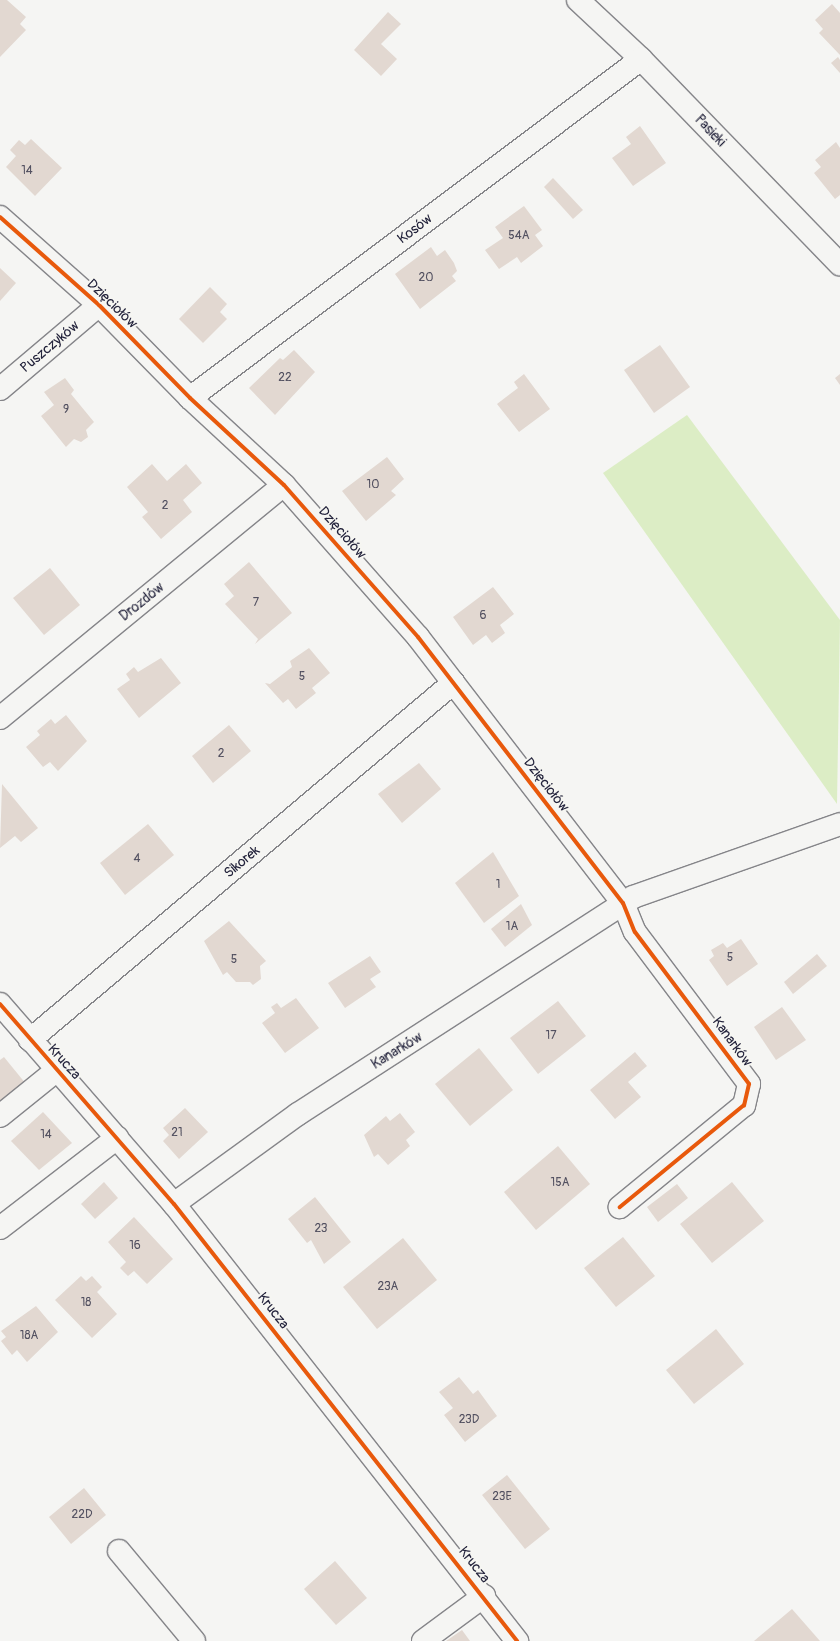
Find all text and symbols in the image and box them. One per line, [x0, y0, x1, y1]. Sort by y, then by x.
street label: Pasieki [691, 112, 729, 150]
house number: 14 [21, 164, 33, 178]
street label: Kosów [394, 210, 436, 248]
house number: 54A [508, 229, 530, 243]
house number: 20 [419, 271, 433, 285]
street label: Dzięciołów [83, 276, 141, 332]
street label: Puszczyków [17, 318, 83, 376]
house number: 22 [278, 371, 292, 385]
house number: 9 [63, 403, 69, 417]
house number: 10 [367, 478, 379, 492]
house number: 2 [162, 499, 168, 513]
street label: Dzięciołów [315, 503, 369, 563]
street label: Drozdów [116, 579, 168, 625]
house number: 7 [253, 596, 259, 610]
house number: 6 [480, 609, 486, 623]
house number: 5 [299, 670, 305, 684]
house number: 2 [218, 747, 224, 761]
street label: Dzięciołów [520, 755, 572, 815]
street label: Sikorek [221, 842, 263, 882]
house number: 4 [134, 852, 140, 866]
house number: 1 [496, 878, 500, 892]
house number: 1A [506, 920, 518, 934]
house number: 5 [727, 951, 733, 965]
house number: 5 [231, 953, 237, 967]
street label: Kanarków [708, 1014, 756, 1070]
street label: Kanarków [368, 1029, 426, 1073]
house number: 17 [545, 1029, 557, 1043]
street label: Krucza [44, 1041, 84, 1083]
house number: 21 [171, 1126, 183, 1140]
house number: 14 [40, 1128, 52, 1142]
house number: 15A [551, 1176, 569, 1190]
house number: 23 [314, 1222, 328, 1236]
house number: 16 [129, 1239, 141, 1253]
house number: 23A [378, 1280, 398, 1294]
street label: Krucza [254, 1290, 292, 1332]
house number: 18 [81, 1296, 91, 1310]
house number: 18A [20, 1329, 38, 1343]
house number: 23D [459, 1413, 479, 1427]
house number: 23E [492, 1490, 512, 1504]
house number: 22D [72, 1508, 92, 1522]
street label: Krucza [455, 1544, 493, 1586]

